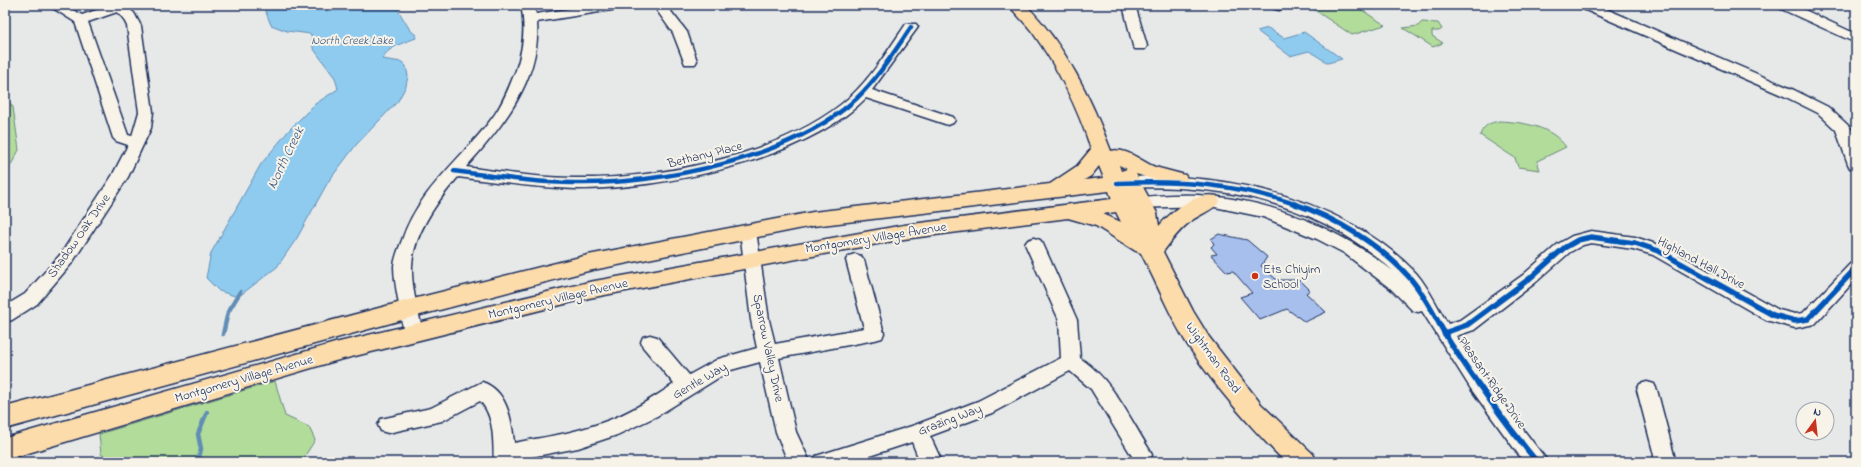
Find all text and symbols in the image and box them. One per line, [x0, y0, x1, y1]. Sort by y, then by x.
water label: North Creek Lake [311, 32, 393, 50]
water label: North Creek [262, 123, 310, 193]
street label: Bethany Place [665, 136, 745, 175]
street label: Shadow Oak Drive [43, 190, 115, 282]
street label: Montgomery Village Avenue [804, 217, 948, 260]
street label: Highland Hall Drive [1653, 232, 1748, 295]
place label: Ets Chiyim School [1263, 260, 1320, 294]
marker: Ets Chiyim School [1250, 271, 1260, 281]
street label: Montgomery Village Avenue [486, 274, 630, 325]
street label: Sparrow Valley Drive [746, 292, 789, 404]
street label: Wightman Road [1180, 318, 1246, 399]
street label: Pleasant Ridge Drive [1452, 333, 1531, 434]
street label: Montgomery Village Avenue [173, 350, 316, 409]
street label: Gentle Way [669, 358, 731, 405]
street label: Grazing Way [915, 399, 985, 442]
north arrow [1795, 401, 1835, 441]
text: N [1812, 404, 1823, 421]

